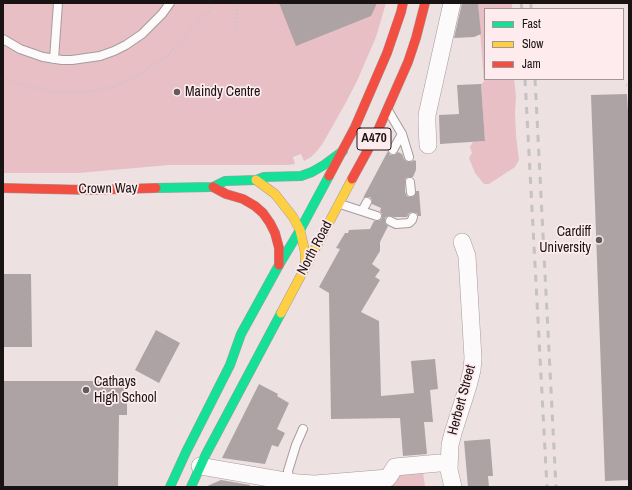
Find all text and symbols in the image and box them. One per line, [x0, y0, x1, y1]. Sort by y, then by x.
legend [484, 8, 624, 80]
text: Fast [522, 16, 541, 32]
text: Slow [522, 36, 543, 52]
text: Jam [522, 56, 541, 72]
place label: Maindy Centre [185, 84, 260, 100]
marker: Maindy Centre [172, 87, 182, 97]
road number: A470 [357, 128, 391, 150]
street label: Crown Way [78, 180, 138, 198]
street label: North Road [294, 218, 336, 278]
place label: Cardiff University [539, 224, 591, 256]
marker: Cardiff University [594, 235, 604, 245]
street label: Herbert Street [445, 363, 479, 437]
place label: Cathays High School [94, 374, 157, 406]
marker: Cathays High School [81, 385, 91, 395]

